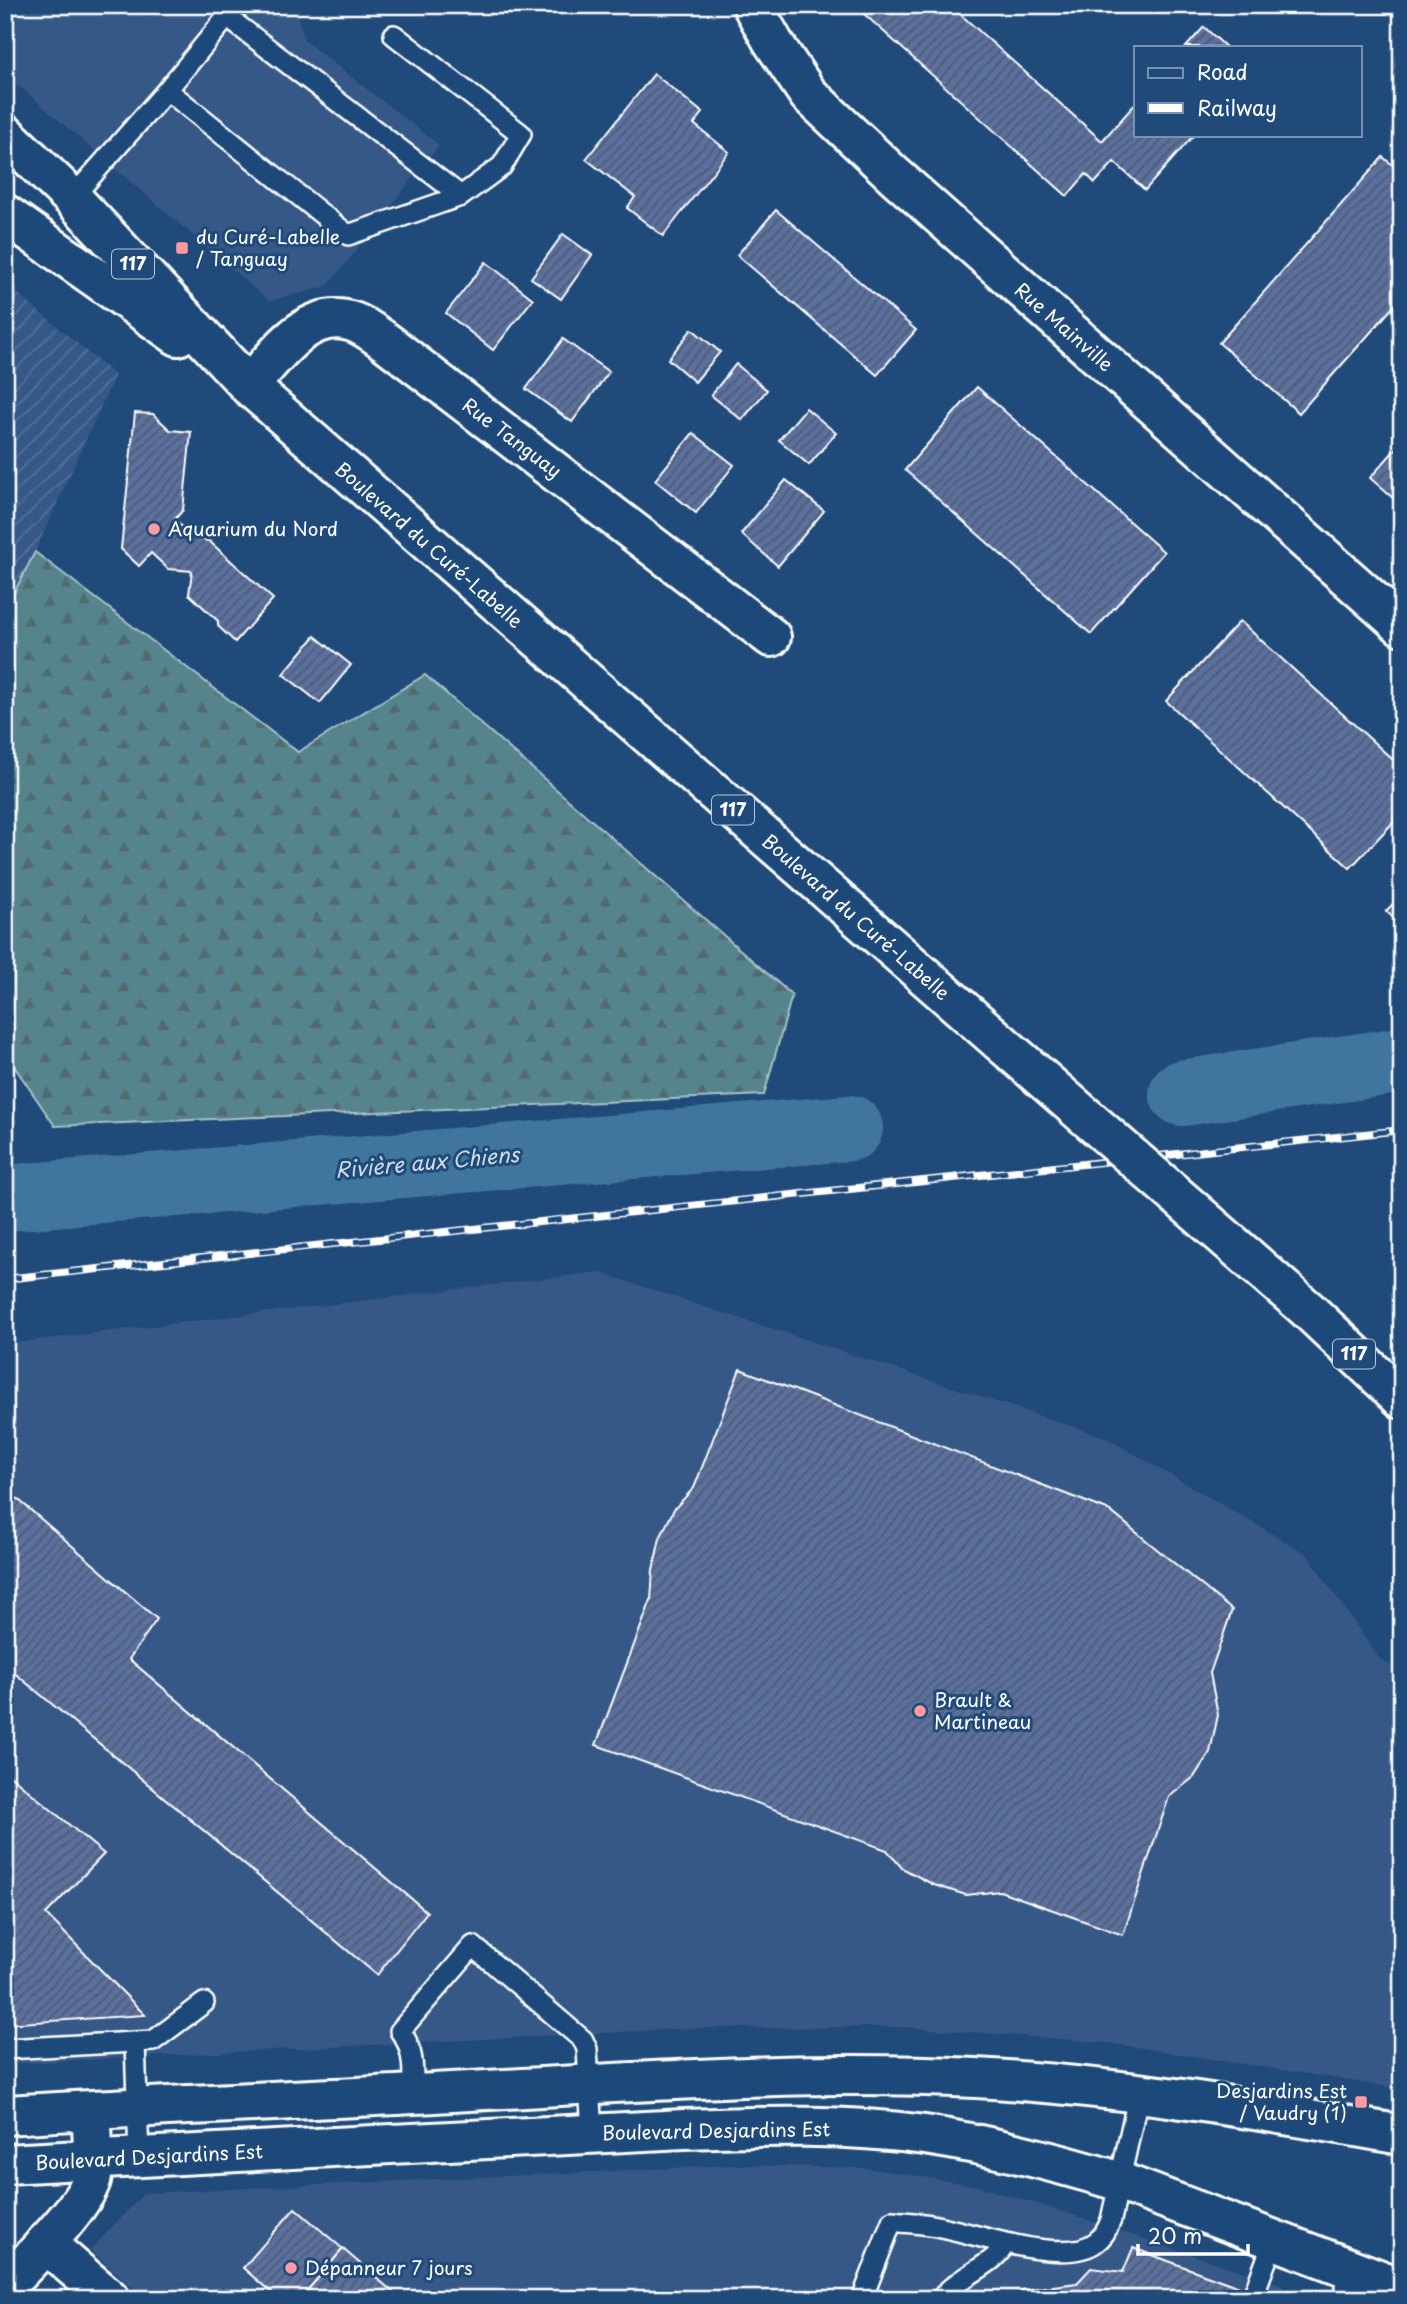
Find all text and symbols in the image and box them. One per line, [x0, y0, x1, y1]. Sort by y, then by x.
legend [1134, 46, 1362, 136]
text: Road [1197, 55, 1248, 87]
text: Railway [1197, 91, 1277, 123]
place label: du Curé-Labelle / Tanguay [196, 222, 340, 272]
marker: du Curé-Labelle / Tanguay [174, 240, 190, 256]
road number: 117 [112, 250, 154, 278]
street label: Rue Mainville [1009, 276, 1120, 377]
street label: Rue Tanguay [457, 391, 568, 484]
street label: Boulevard du Curé-Labelle [330, 455, 530, 634]
place label: Aquarium du Nord [168, 514, 338, 542]
marker: Aquarium du Nord [146, 521, 162, 537]
road number: 117 [712, 796, 754, 824]
street label: Boulevard du Curé-Labelle [757, 827, 957, 1006]
water label: Rivière aux Chiens [334, 1137, 523, 1185]
road number: 117 [1333, 1339, 1375, 1368]
place label: Brault & Martineau [934, 1685, 1031, 1735]
marker: Brault & Martineau [912, 1703, 928, 1719]
place label: Desjardins Est / Vaudry (1) [1216, 2076, 1347, 2126]
marker: Desjardins Est / Vaudry (1) [1353, 2094, 1369, 2110]
street label: Boulevard Desjardins Est [602, 2114, 830, 2146]
street label: Boulevard Desjardins Est [34, 2136, 264, 2176]
scale bar [1138, 2213, 1248, 2257]
text: 20 m [1148, 2219, 1202, 2251]
place label: Dépanneur 7 jours [305, 2253, 473, 2281]
marker: Dépanneur 7 jours [283, 2260, 299, 2276]

